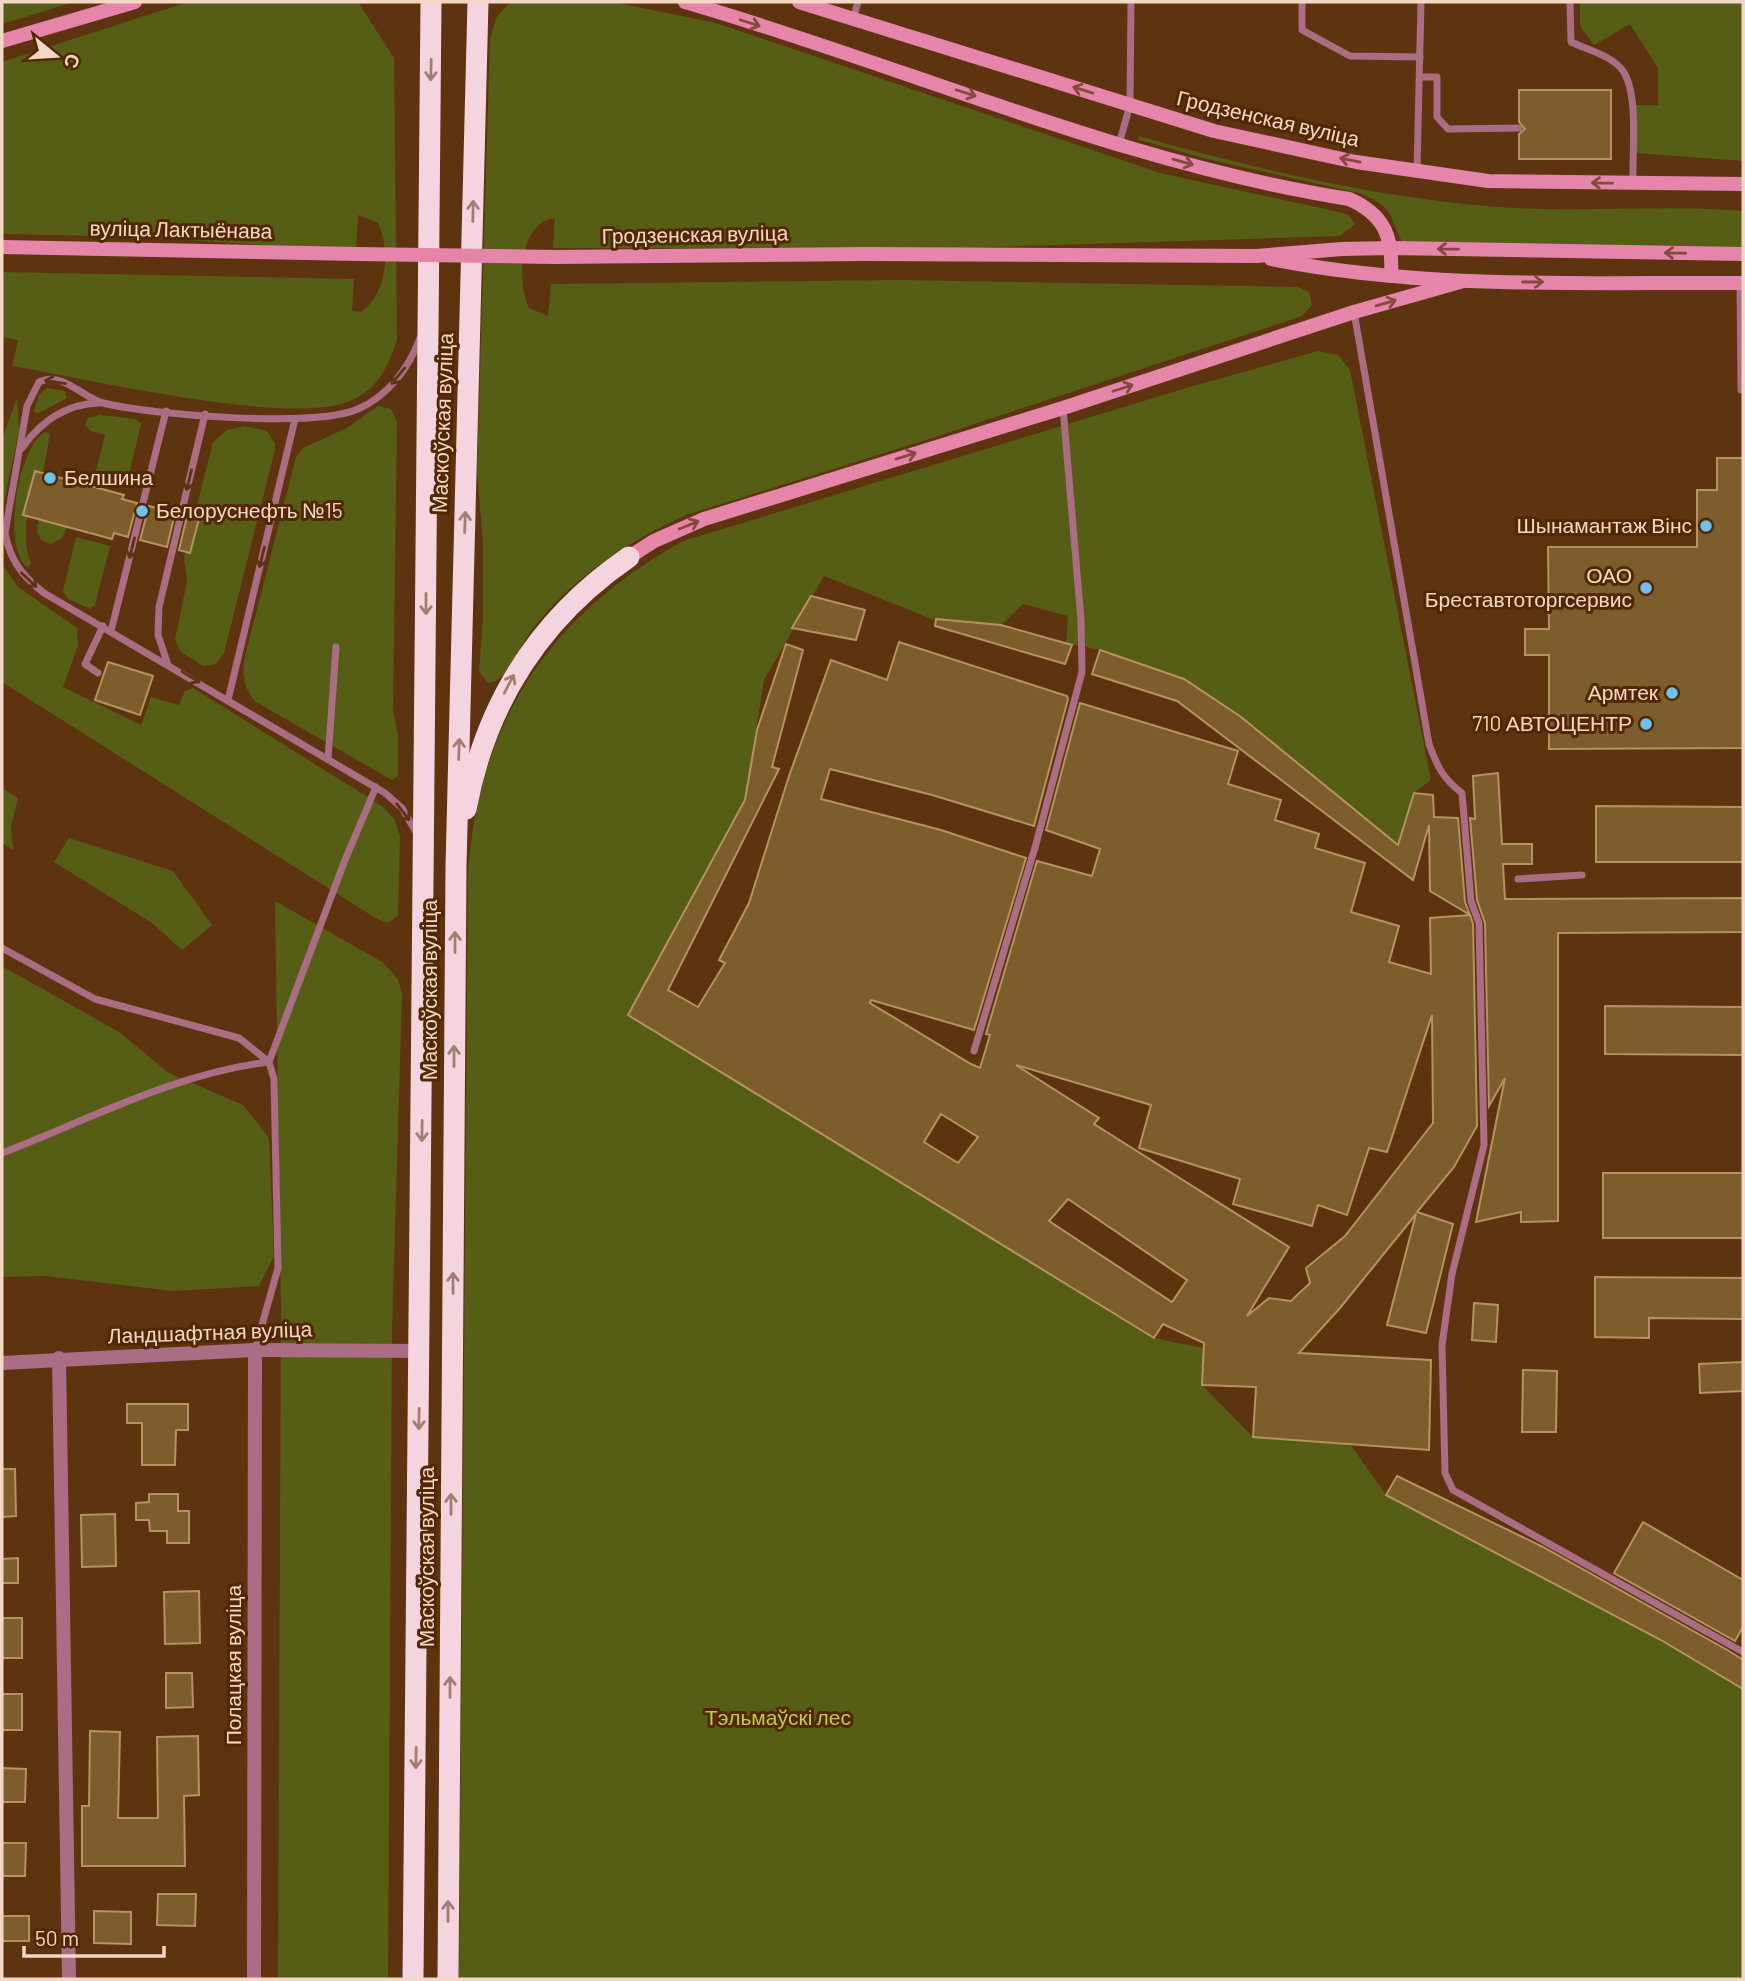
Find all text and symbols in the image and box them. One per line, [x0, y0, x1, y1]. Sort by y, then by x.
one-way arrow [739, 17, 761, 30]
north arrow [21, 21, 91, 91]
text: С [60, 51, 86, 72]
one-way arrow [424, 58, 437, 81]
one-way arrow [1072, 83, 1094, 96]
street label: Гродзенская вуліца [1175, 84, 1362, 151]
one-way arrow [955, 88, 977, 100]
one-way arrow [1339, 153, 1362, 167]
one-way arrow [1172, 157, 1194, 170]
one-way arrow [1590, 176, 1613, 190]
one-way arrow [466, 200, 480, 223]
street label: вуліца Лактыёнава [89, 214, 273, 243]
street label: Гродзенская вуліца [601, 219, 789, 248]
one-way arrow [1436, 242, 1459, 256]
one-way arrow [1664, 246, 1687, 259]
one-way arrow [1521, 275, 1544, 289]
one-way arrow [1375, 295, 1397, 308]
street label: Маскоўская вуліца [426, 332, 457, 513]
one-way arrow [390, 367, 406, 385]
one-way arrow [44, 375, 67, 388]
one-way arrow [1112, 381, 1134, 394]
one-way arrow [895, 449, 917, 462]
place label: Белшина [64, 464, 153, 489]
one-way arrow [182, 469, 195, 491]
marker: Белшина [42, 470, 58, 486]
place label: Белоруснефть №15 [156, 497, 343, 522]
marker: Белоруснефть №15 [134, 503, 150, 519]
one-way arrow [458, 511, 471, 534]
place label: Шынамантаж Вінс [1517, 512, 1692, 537]
one-way arrow [678, 518, 700, 531]
marker: Шынамантаж Вінс [1698, 518, 1714, 534]
one-way arrow [125, 536, 138, 559]
one-way arrow [255, 545, 268, 568]
place label: ОАО Бреставтоторгсервис [1425, 562, 1632, 611]
one-way arrow [20, 571, 37, 588]
marker: ОАО Бреставтоторгсервис [1638, 580, 1654, 596]
one-way arrow [419, 593, 433, 616]
one-way arrow [181, 671, 201, 685]
one-way arrow [502, 674, 516, 695]
place label: Армтек [1588, 679, 1659, 704]
marker: Армтек [1664, 685, 1680, 701]
place label: 710 АВТОЦЕНТР [1472, 710, 1632, 735]
marker: 710 АВТОЦЕНТР [1638, 716, 1654, 732]
one-way arrow [452, 738, 465, 761]
one-way arrow [396, 802, 411, 820]
street label: Маскоўская вуліца [416, 900, 441, 1080]
one-way arrow [448, 930, 462, 953]
one-way arrow [448, 1044, 461, 1067]
one-way arrow [415, 1120, 429, 1143]
one-way arrow [446, 1272, 460, 1295]
street label: Ландшафтная вуліца [107, 1315, 313, 1348]
one-way arrow [412, 1408, 426, 1431]
street label: Маскоўская вуліца [413, 1467, 438, 1647]
one-way arrow [445, 1493, 458, 1516]
street label: Полацкая вуліца [220, 1584, 245, 1745]
one-way arrow [443, 1676, 457, 1699]
park label: Тэльмаўскі лес [705, 1704, 851, 1729]
one-way arrow [409, 1746, 423, 1769]
one-way arrow [441, 1900, 455, 1923]
scale bar [24, 1914, 164, 1958]
text: 50 m [35, 1925, 79, 1950]

